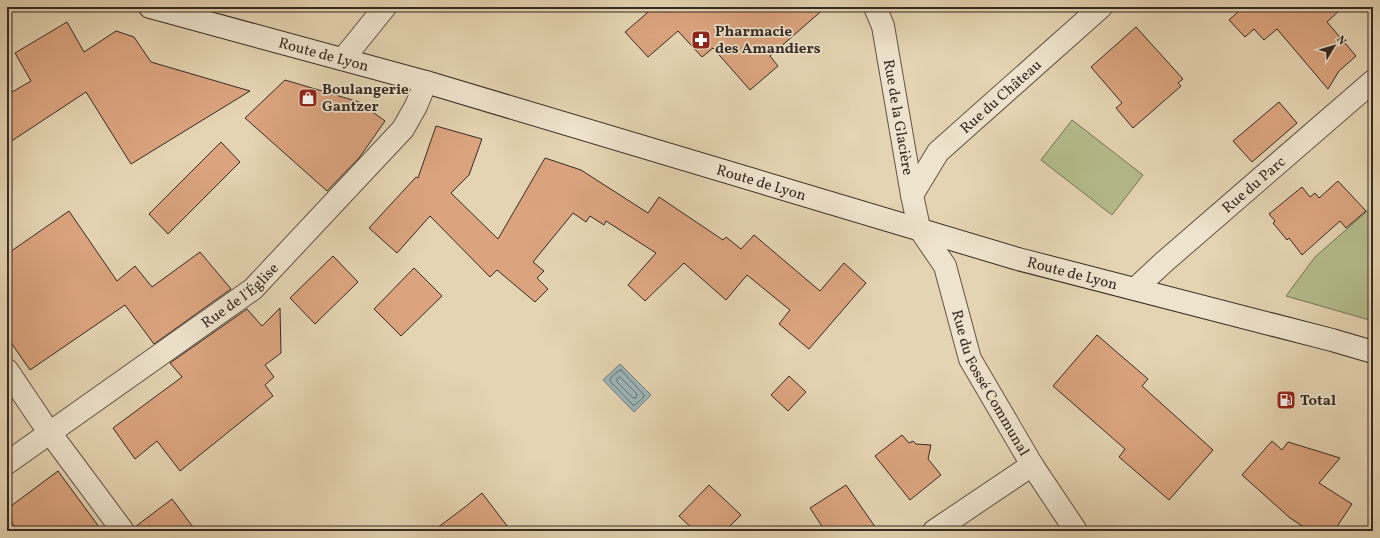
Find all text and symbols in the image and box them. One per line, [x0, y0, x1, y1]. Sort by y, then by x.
place label: Pharmacie des Amandiers [715, 22, 821, 60]
north arrow [1314, 26, 1354, 66]
pharmacy icon: Pharmacie des Amandiers [690, 29, 712, 51]
street label: Route de Lyon [276, 33, 371, 78]
text: N [1332, 33, 1349, 49]
street label: Rue du Château [956, 55, 1047, 140]
street label: Rue de la Glacière [877, 58, 917, 177]
place label: Boulangerie Gantzer [322, 80, 409, 118]
shop icon: Boulangerie Gantzer [297, 87, 319, 109]
street label: Rue du Parc [1218, 152, 1291, 219]
street label: Route de Lyon [714, 160, 808, 207]
street label: Route de Lyon [1024, 253, 1119, 296]
street label: Rue de l'Église [198, 259, 284, 334]
street label: Rue du Fossé Communal [945, 308, 1034, 460]
fuel station icon: Total [1275, 389, 1297, 411]
place label: Total [1300, 391, 1336, 412]

